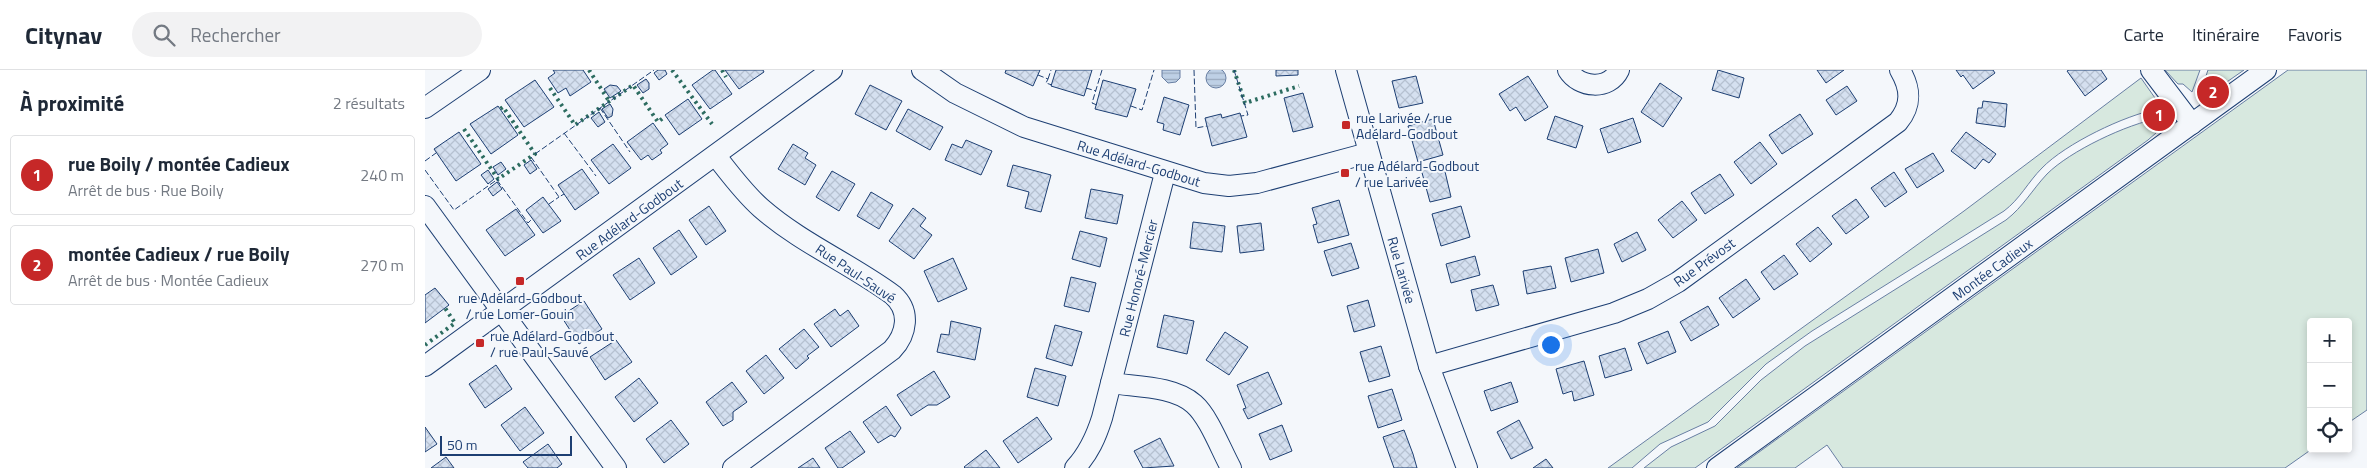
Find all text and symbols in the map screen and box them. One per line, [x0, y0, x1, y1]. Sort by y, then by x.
search box [132, 12, 482, 57]
text: Citynav [25, 17, 102, 53]
text: Rechercher [190, 20, 281, 49]
icon: search [150, 21, 178, 49]
text: Carte [2123, 21, 2164, 48]
text: Itinéraire [2192, 21, 2260, 48]
text: Favoris [2288, 21, 2342, 48]
pin: 2 [2197, 73, 2229, 111]
text: À proximité [20, 87, 124, 119]
text: 2 résultats [333, 91, 405, 115]
pin: 1 [2143, 96, 2175, 134]
place label: rue Larivée / rue Adélard-Godbout [1356, 107, 1458, 144]
marker: rue Larivée / rue Adélard-Godbout [1340, 119, 1352, 131]
street label: Rue Adélard-Godbout [1075, 134, 1203, 192]
text: rue Boily / montée Cadieux [68, 149, 289, 178]
place label: rue Adélard-Godbout / rue Larivée [1355, 155, 1479, 192]
text: 1 [33, 163, 41, 187]
text: 240 m [360, 163, 404, 187]
marker: rue Adélard-Godbout / rue Larivée [1339, 167, 1351, 179]
street label: Rue Adélard-Godbout [571, 173, 687, 265]
text: Arrêt de bus · Rue Boily [68, 178, 224, 202]
street label: Rue Honoré-Mercier [1113, 217, 1163, 339]
street label: Rue Prévost [1669, 232, 1739, 292]
street label: Montée Cadieux [1948, 232, 2037, 305]
street label: Rue Larivée [1382, 234, 1422, 306]
street label: Rue Paul-Sauvé [811, 238, 901, 308]
text: montée Cadieux / rue Boily [68, 239, 289, 268]
text: 2 [33, 253, 41, 277]
text: 270 m [360, 253, 404, 277]
text: Arrêt de bus · Montée Cadieux [68, 268, 269, 292]
marker: rue Adélard-Godbout / rue Lomer-Gouin [514, 275, 526, 287]
place label: rue Adélard-Godbout / rue Lomer-Gouin [458, 287, 582, 324]
map controls [2307, 318, 2352, 453]
button: + [2307, 318, 2352, 363]
place label: rue Adélard-Godbout / rue Paul-Sauvé [490, 325, 614, 362]
your location [1538, 332, 1564, 358]
marker: rue Adélard-Godbout / rue Paul-Sauvé [474, 337, 486, 349]
button: − [2307, 363, 2352, 408]
button: locate [2307, 408, 2352, 453]
scale bar [440, 433, 573, 456]
text: 50 m [447, 434, 477, 455]

